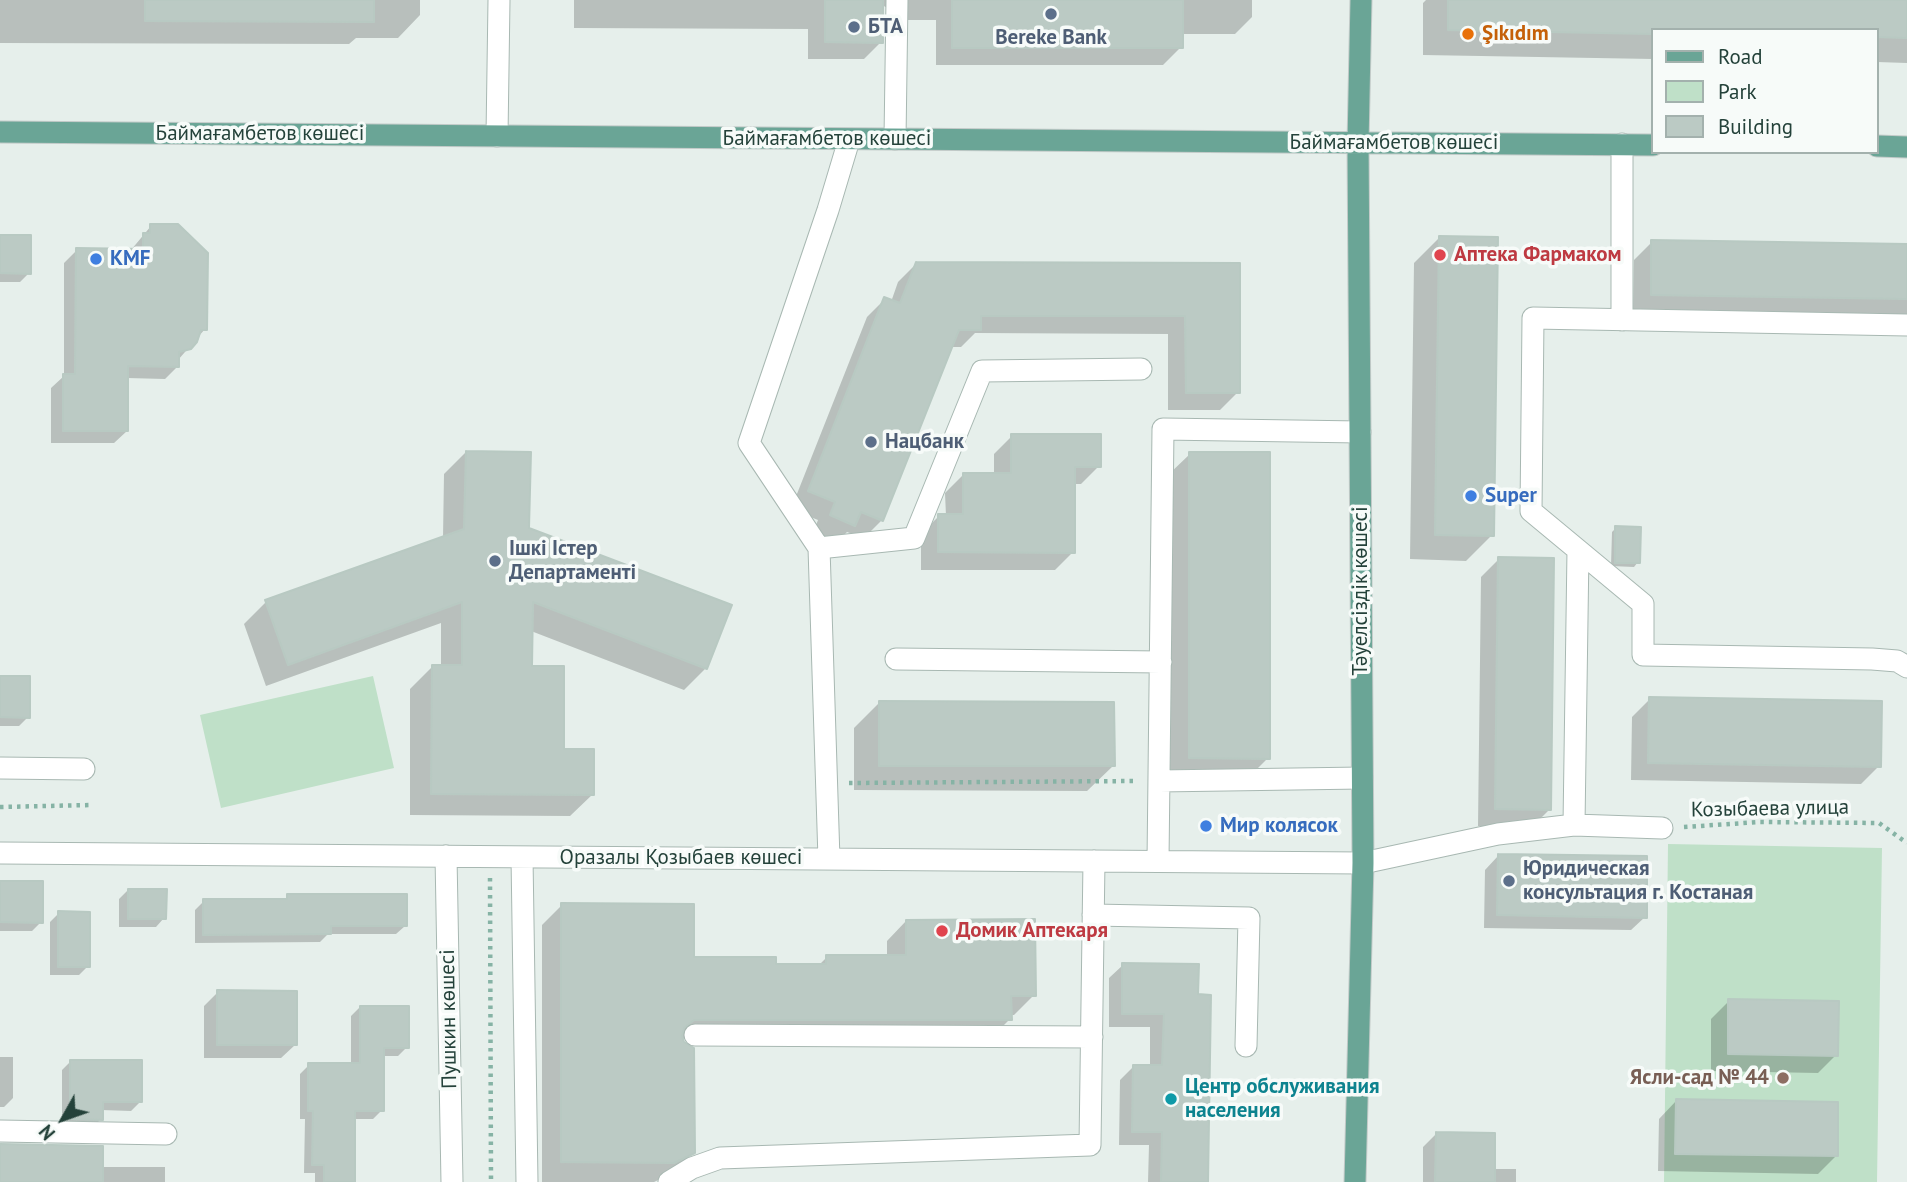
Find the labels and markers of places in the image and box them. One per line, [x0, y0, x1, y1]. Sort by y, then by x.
marker: Bereke Bank [1043, 6, 1059, 22]
place label: БТА [868, 14, 903, 40]
marker: БТА [846, 19, 862, 35]
place label: Şıkıdım [1482, 21, 1549, 47]
place label: Bereke Bank [995, 25, 1107, 51]
marker: Şıkıdım [1460, 26, 1476, 42]
place label: Аптека Фармаком [1454, 242, 1621, 268]
place label: KMF [110, 246, 150, 272]
marker: Аптека Фармаком [1432, 247, 1448, 263]
marker: KMF [88, 251, 104, 267]
place label: Нацбанк [885, 429, 964, 455]
marker: Нацбанк [863, 434, 879, 450]
place label: Super [1485, 483, 1537, 509]
marker: Super [1463, 488, 1479, 504]
place label: Ішкі Істер Департаменті [509, 536, 636, 586]
marker: Ішкі Істер Департаменті [487, 553, 503, 569]
place label: Мир колясок [1220, 813, 1338, 839]
marker: Мир колясок [1198, 818, 1214, 834]
place label: Юридическая консультация г. Костаная [1523, 856, 1753, 906]
marker: Юридическая консультация г. Костаная [1501, 873, 1517, 889]
place label: Домик Аптекаря [956, 918, 1108, 944]
marker: Домик Аптекаря [934, 923, 950, 939]
place label: Ясли-сад № 44 [1630, 1065, 1769, 1091]
marker: Ясли-сад № 44 [1775, 1070, 1791, 1086]
place label: Центр обслуживания населения [1185, 1074, 1380, 1124]
marker: Центр обслуживания населения [1163, 1091, 1179, 1107]

